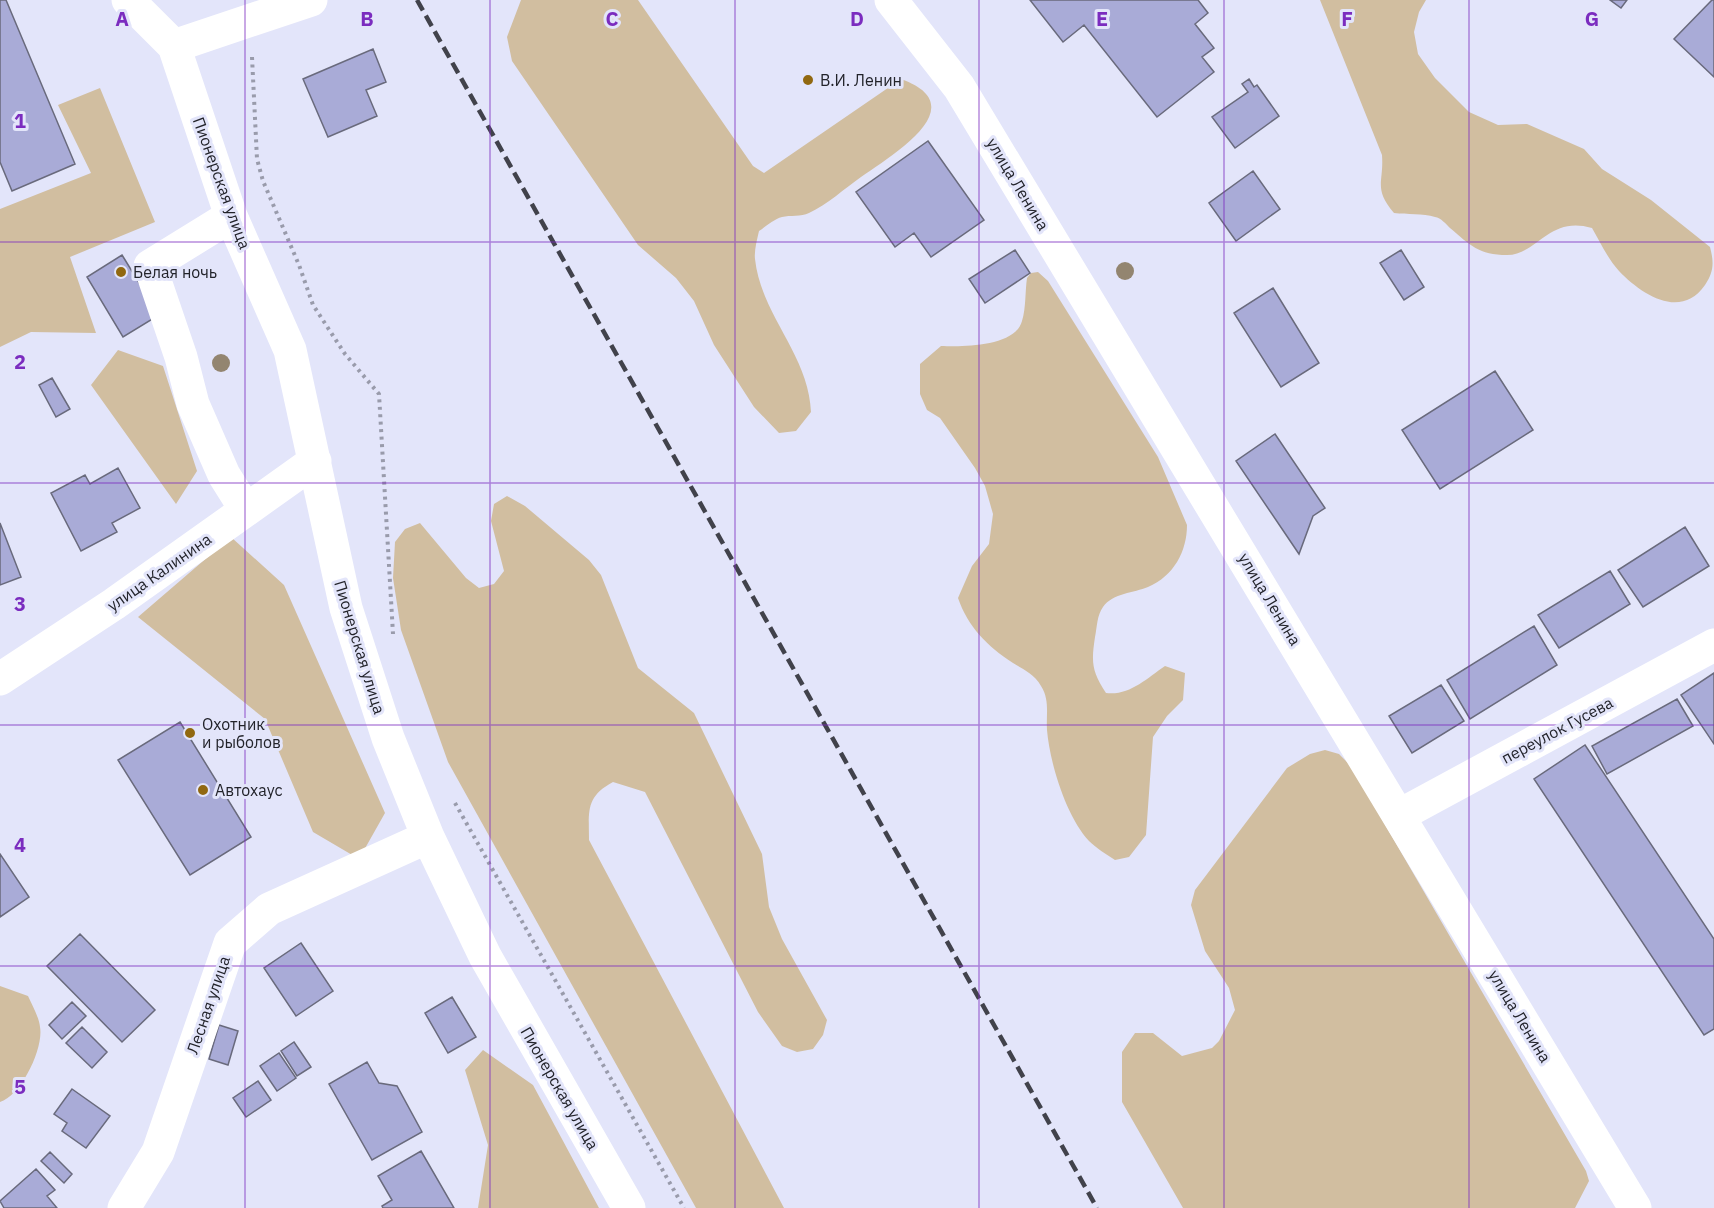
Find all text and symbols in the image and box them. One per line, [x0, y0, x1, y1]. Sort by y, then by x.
text: A [115, 5, 129, 32]
text: B [360, 5, 374, 32]
text: C [605, 5, 619, 32]
text: D [850, 5, 864, 32]
text: E [1096, 5, 1108, 32]
text: F [1341, 5, 1353, 32]
text: G [1585, 5, 1599, 32]
place label: В.И. Ленин [820, 70, 902, 90]
marker: В.И. Ленин [801, 73, 815, 87]
text: 1 [14, 107, 26, 134]
street label: Пионерская улица [189, 114, 255, 252]
street label: улица Ленина [982, 134, 1054, 234]
place label: Белая ночь [133, 262, 217, 282]
marker: Белая ночь [114, 265, 128, 279]
text: 2 [14, 348, 26, 375]
street label: улица Калинина [103, 528, 215, 615]
street label: улица Ленина [1234, 549, 1306, 649]
street label: Пионерская улица [330, 578, 390, 717]
text: 3 [14, 590, 26, 617]
street label: переулок Гусева [1498, 692, 1617, 768]
place label: Охотник и рыболов [202, 714, 281, 752]
marker: Охотник и рыболов [183, 726, 197, 740]
place label: Автохаус [215, 780, 282, 800]
marker: Автохаус [196, 783, 210, 797]
text: 4 [14, 831, 26, 858]
street label: Лесная улица [182, 953, 234, 1057]
street label: улица Ленина [1484, 966, 1556, 1066]
street label: Пионерская улица [517, 1023, 604, 1153]
text: 5 [14, 1073, 26, 1100]

